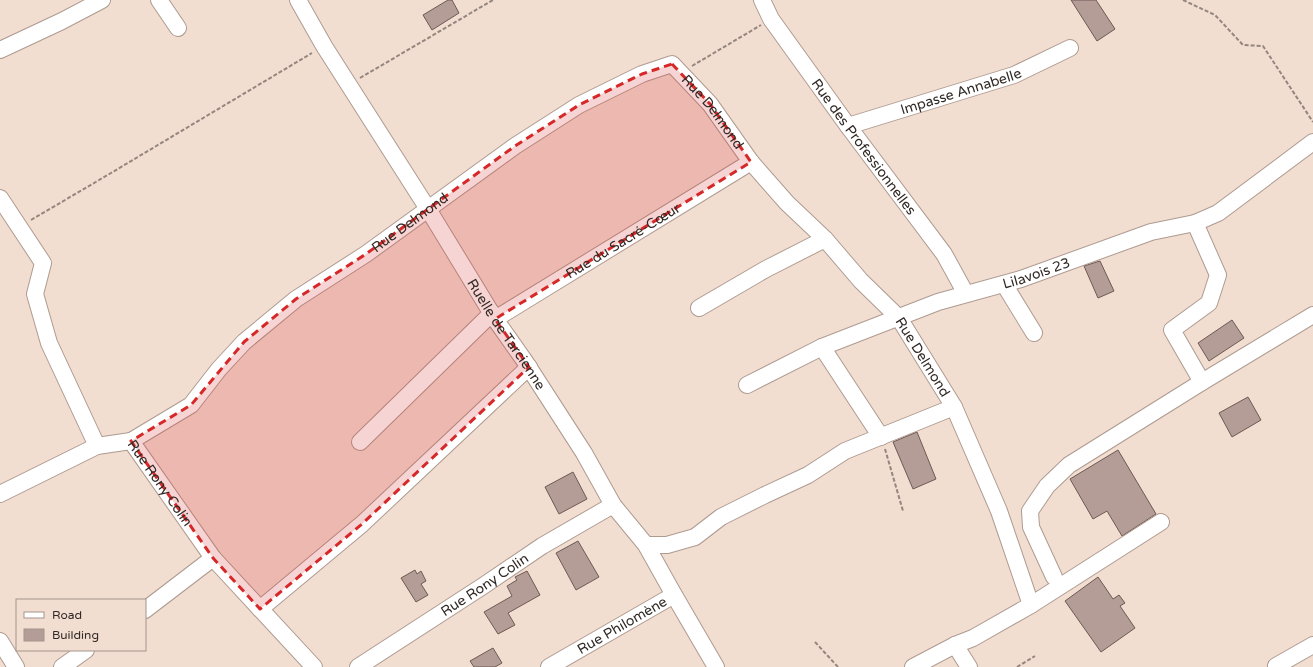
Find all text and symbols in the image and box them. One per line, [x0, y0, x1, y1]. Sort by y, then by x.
street label: Impasse Annabelle [898, 65, 1024, 118]
street label: Rue Delmond [678, 71, 747, 153]
street label: Rue des Professionnelles [808, 76, 920, 219]
street label: Rue Delmond [368, 189, 452, 256]
street label: Rue du Sacré-Cœur [563, 199, 684, 283]
street label: Lilavois 23 [1001, 254, 1072, 293]
street label: Ruelle de Tarcienne [463, 276, 549, 393]
street label: Rue Delmond [892, 314, 954, 400]
street label: Rue Rony Colin [124, 437, 196, 530]
street label: Rue Rony Colin [438, 550, 532, 620]
street label: Rue Philomène [574, 593, 670, 658]
legend [16, 599, 146, 651]
text: Road [52, 608, 82, 622]
text: Building [52, 628, 99, 642]

